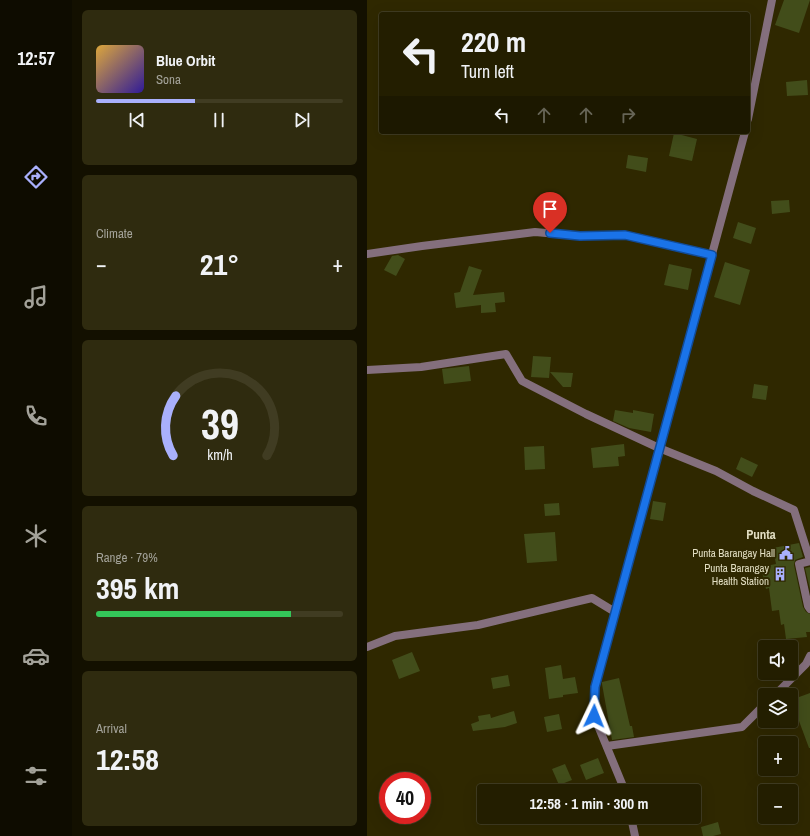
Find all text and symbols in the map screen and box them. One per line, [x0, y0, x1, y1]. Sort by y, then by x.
text: 220 m [461, 23, 526, 61]
icon: left [395, 28, 447, 80]
text: 12:57 [17, 46, 55, 71]
text: Blue Orbit [156, 50, 215, 71]
text: Turn left [461, 59, 514, 84]
text: Sona [156, 71, 181, 88]
icon: left [491, 104, 513, 126]
icon: ahead [533, 104, 555, 126]
icon: ahead [575, 104, 597, 126]
icon: right [617, 104, 639, 126]
icon: previous [126, 109, 148, 131]
icon: pause [208, 109, 230, 131]
icon: next [291, 109, 313, 131]
icon: directions [22, 163, 50, 191]
pin [533, 192, 567, 233]
icon: arrive [539, 198, 561, 220]
text: Climate [96, 225, 133, 242]
text: 21° [200, 244, 239, 284]
text: − [96, 249, 107, 279]
text: + [332, 249, 343, 279]
icon: music [22, 283, 50, 311]
text: 39 [201, 396, 238, 452]
icon: phone [22, 402, 50, 430]
text: km/h [207, 445, 232, 464]
icon: climate [22, 522, 50, 550]
district label: Punta [746, 526, 776, 543]
public building icon: Punta Barangay Hall [778, 545, 794, 561]
place label: Punta Barangay Hall [692, 546, 775, 560]
text: Range · 79% [96, 549, 158, 566]
place label: Punta Barangay Health Station [704, 561, 769, 588]
building icon: Punta Barangay Health Station [772, 566, 788, 582]
text: 395 km [96, 568, 179, 608]
map controls [758, 640, 798, 824]
button: sound [758, 640, 798, 680]
icon: car [22, 642, 50, 670]
button: layers [758, 688, 798, 728]
position arrow [573, 695, 615, 737]
text: Arrival [96, 720, 127, 737]
button: + [758, 736, 798, 776]
text: 12:58 [96, 739, 159, 779]
icon: filters [22, 762, 50, 790]
speed limit sign: 40 [379, 772, 431, 824]
button: − [758, 784, 798, 824]
text: 12:58 · 1 min · 300 m [530, 793, 648, 814]

